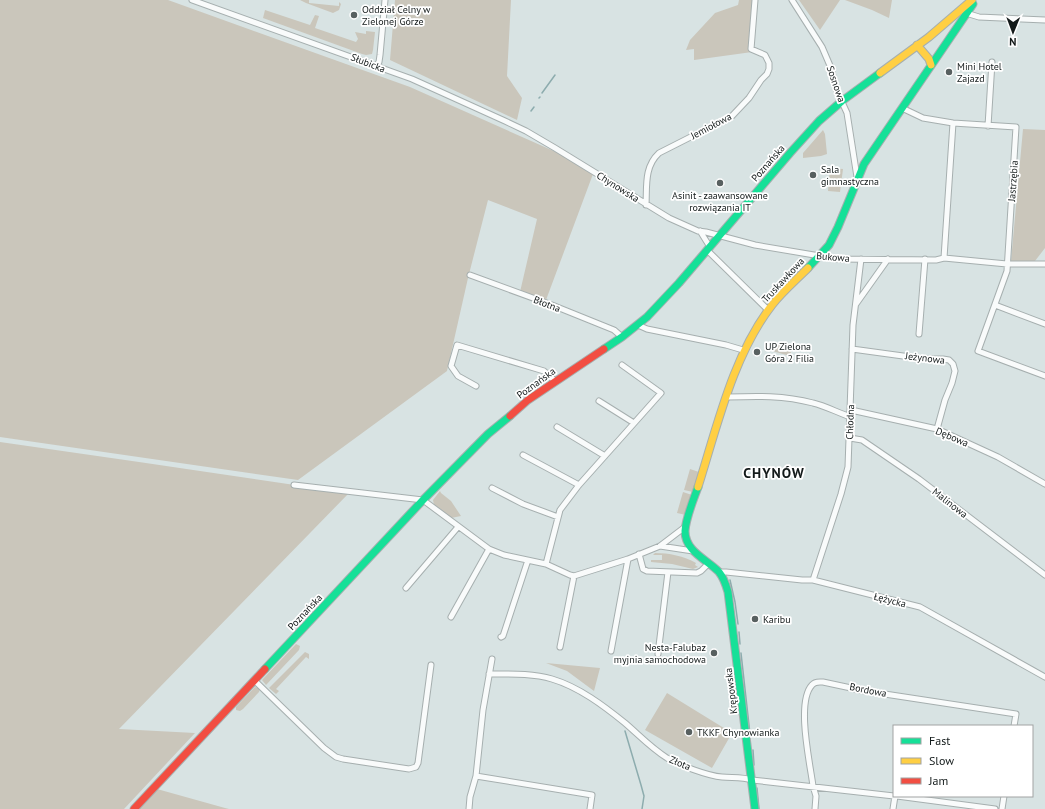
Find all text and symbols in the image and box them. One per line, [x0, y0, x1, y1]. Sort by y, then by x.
place label: Oddział Celny w Zielonej Górze [362, 3, 431, 28]
marker: Oddział Celny w Zielonej Górze [349, 10, 359, 20]
north arrow [993, 12, 1033, 52]
text: N [1009, 35, 1017, 49]
street label: Słubicka [349, 50, 387, 76]
place label: Mini Hotel Zajazd [957, 60, 1002, 85]
street label: Sosnowa [824, 64, 848, 104]
marker: Mini Hotel Zajazd [944, 67, 954, 77]
street label: Jemiołowa [687, 110, 734, 143]
street label: Poznańska [748, 142, 788, 184]
street label: Jastrzębia [1005, 160, 1021, 203]
place label: Sala gimnastyczna [821, 163, 879, 188]
street label: Chynowska [594, 169, 642, 205]
marker: Sala gimnastyczna [808, 170, 818, 180]
marker: Asinit - zaawansowane rozwiązania IT [715, 178, 725, 188]
place label: Asinit - zaawansowane rozwiązania IT [672, 189, 768, 214]
street label: Bukowa [816, 249, 850, 265]
street label: Truskawkowa [759, 255, 807, 305]
street label: Błotna [532, 293, 562, 315]
place label: UP Zielona Góra 2 Filia [765, 340, 814, 365]
marker: UP Zielona Góra 2 Filia [752, 347, 762, 357]
street label: Jeżynowa [903, 349, 946, 367]
street label: Poznańska [514, 365, 558, 401]
street label: Chłodna [843, 404, 857, 440]
street label: Dębowa [934, 424, 970, 450]
district label: CHYNÓW [743, 464, 805, 482]
street label: Malinowa [930, 485, 970, 521]
street label: Łężycka [873, 590, 907, 610]
street label: Poznańska [285, 591, 325, 633]
place label: Karibu [763, 613, 791, 626]
marker: Karibu [750, 614, 760, 624]
place label: Nesta-Falubaz myjnia samochodowa [614, 641, 706, 666]
marker: Nesta-Falubaz myjnia samochodowa [709, 648, 719, 658]
street label: Krępowska [722, 667, 740, 715]
street label: Bordowa [848, 680, 888, 700]
legend [893, 725, 1033, 797]
place label: TKKF Chynowianka [697, 726, 779, 739]
marker: TKKF Chynowianka [684, 727, 694, 737]
text: Fast [929, 733, 950, 748]
street label: Złota [667, 753, 693, 773]
text: Slow [929, 753, 954, 768]
text: Jam [928, 773, 948, 788]

